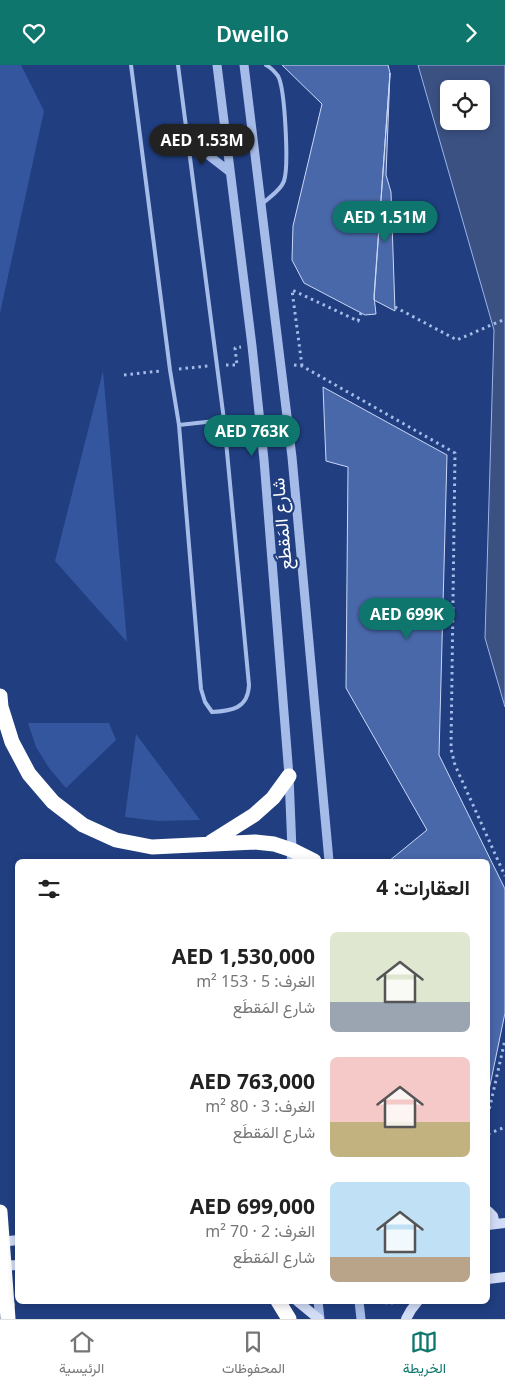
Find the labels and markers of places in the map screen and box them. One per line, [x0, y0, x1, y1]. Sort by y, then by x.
pin: AED 1.53M [145, 123, 259, 166]
pin: AED 1.51M [328, 201, 442, 243]
pin: AED 763K [200, 415, 304, 457]
pin: AED 699K [355, 597, 459, 640]

